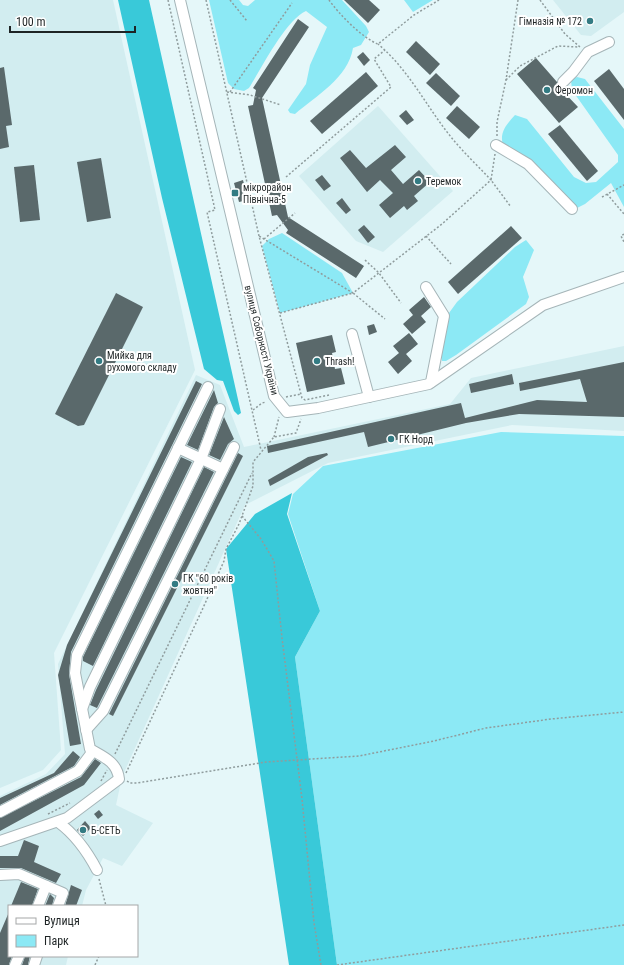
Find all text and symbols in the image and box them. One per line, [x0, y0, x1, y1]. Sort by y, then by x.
scale bar [10, 8, 135, 34]
text: 100 m [16, 15, 46, 29]
place label: Гімназія № 172 [519, 16, 582, 27]
marker: Гімназія № 172 [585, 16, 595, 26]
place label: Феромон [555, 84, 593, 96]
marker: Феромон [542, 85, 552, 95]
marker: Теремок [413, 176, 423, 186]
place label: Теремок [426, 176, 462, 187]
place label: мікрорайон Північна-5 [243, 182, 291, 205]
marker: мікрорайон Північна-5 [230, 188, 240, 198]
street label: вулиця Соборності України [243, 284, 280, 396]
place label: Мийка для рухомого складу [107, 350, 177, 373]
marker: Мийка для рухомого складу [94, 356, 104, 366]
marker: Thrash! [312, 356, 322, 366]
place label: Thrash! [325, 356, 355, 367]
marker: ГК Норд [386, 434, 396, 444]
place label: ГК Норд [399, 434, 434, 445]
place label: ГК "60 років жовтня" [183, 573, 233, 596]
marker: ГК "60 років жовтня" [170, 579, 180, 589]
marker: Б-СЕТЬ [78, 825, 88, 835]
place label: Б-СЕТЬ [91, 825, 121, 836]
legend [8, 905, 138, 957]
text: Вулиця [44, 914, 80, 928]
text: Парк [44, 934, 69, 948]

